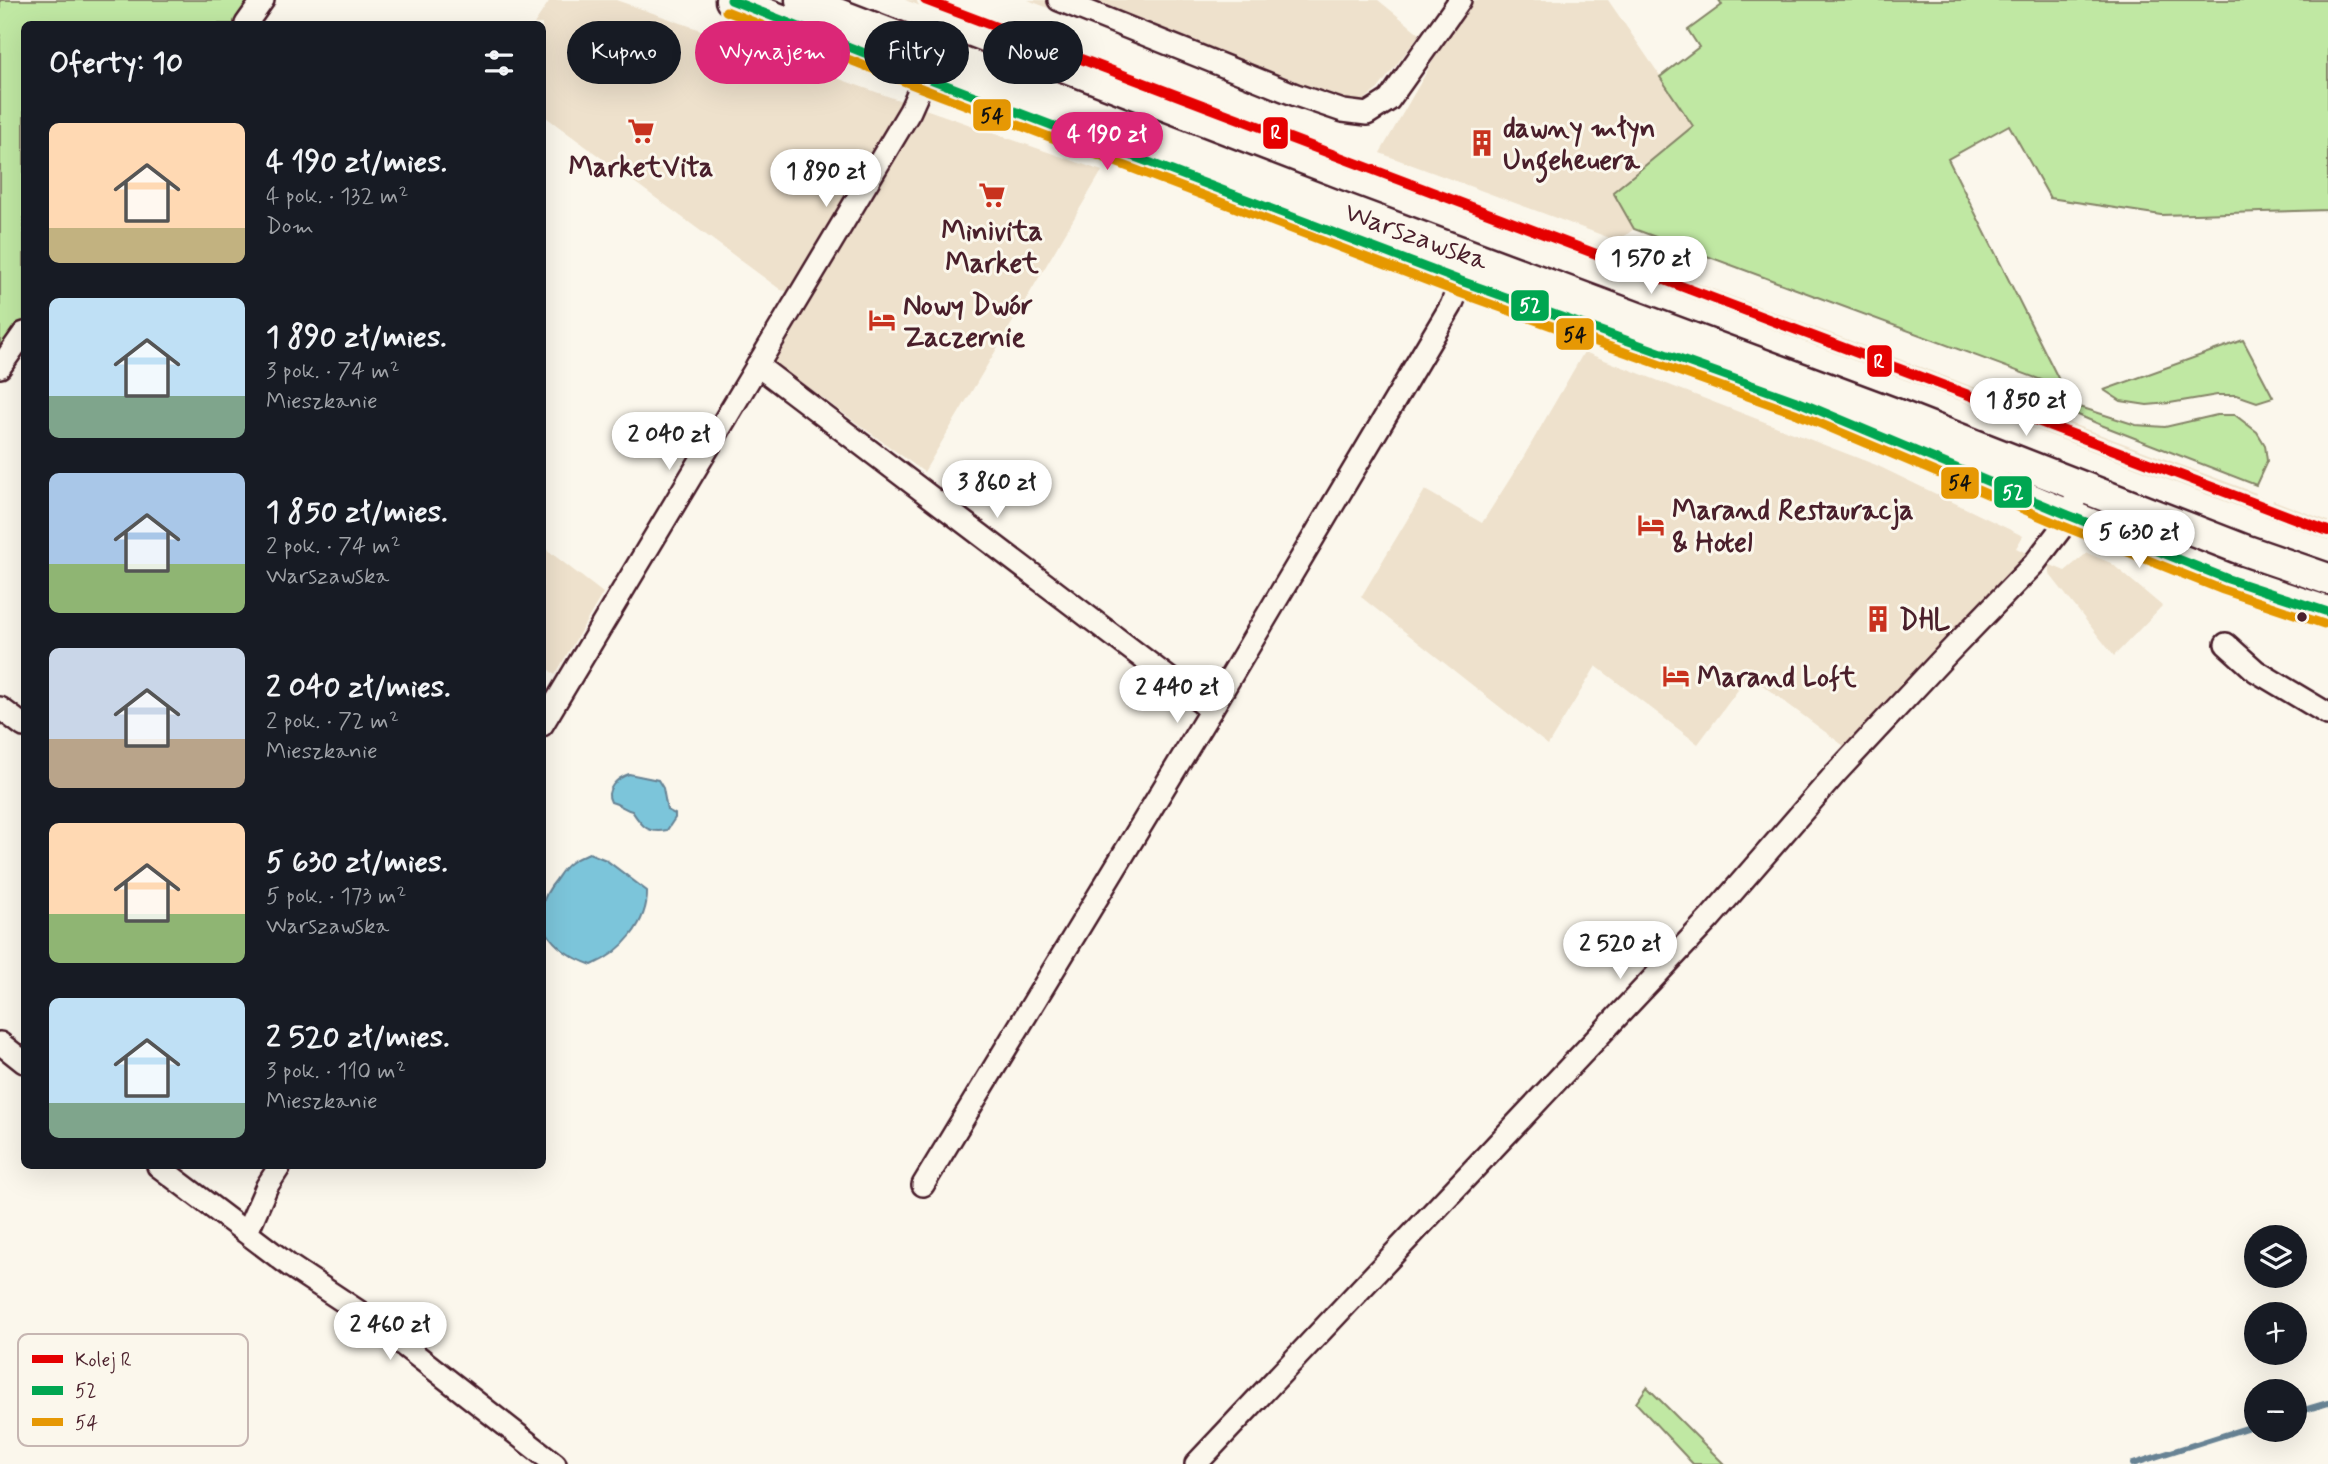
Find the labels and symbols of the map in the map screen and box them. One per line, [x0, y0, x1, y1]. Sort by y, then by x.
line badge: 54 [972, 98, 1012, 132]
text: 54 [981, 104, 1004, 129]
place label: dawny młyn Ungeheuera [1503, 111, 1655, 183]
pin: 4 190 zł [1035, 113, 1179, 172]
supermarket icon: MarketVita [626, 116, 656, 146]
line badge: R [1262, 116, 1289, 150]
text: R [1270, 121, 1282, 146]
building icon: dawny młyn Ungeheuera [1467, 128, 1497, 158]
place label: MarketVita [569, 150, 713, 187]
pin: 1 890 zł [754, 150, 898, 209]
supermarket icon: Minivita Market [977, 180, 1007, 210]
street label: Warszawska [1339, 194, 1493, 280]
place label: Minivita Market [941, 214, 1043, 283]
pin: 1 570 zł [1579, 236, 1723, 296]
place label: Nowy Dwór Zaczernie [903, 288, 1033, 357]
line badge: 52 [1510, 289, 1550, 322]
text: 52 [1519, 294, 1541, 319]
hotel icon: Nowy Dwór Zaczernie [867, 305, 897, 335]
line badge: 54 [1555, 317, 1595, 351]
text: 54 [1564, 323, 1587, 348]
line badge: R [1866, 344, 1893, 378]
text: R [1873, 350, 1885, 375]
pin: 1 850 zł [1954, 378, 2098, 438]
pin: 2 040 zł [597, 412, 741, 472]
pin: 3 860 zł [925, 461, 1069, 520]
line badge: 54 [1940, 466, 1980, 500]
text: 54 [1949, 471, 1972, 496]
line badge: 52 [1993, 475, 2033, 509]
text: 52 [2002, 481, 2024, 506]
place label: Marand Restauracja & Hotel [1672, 493, 1914, 562]
hotel icon: Marand Restauracja & Hotel [1636, 510, 1666, 540]
pin: 5 630 zł [2067, 510, 2211, 570]
place label: DHL [1899, 603, 1951, 640]
building icon: DHL [1863, 604, 1893, 634]
unlabelled marker [2295, 610, 2309, 624]
place label: Marand Loft [1697, 660, 1857, 697]
hotel icon: Marand Loft [1661, 661, 1691, 691]
pin: 2 440 zł [1105, 666, 1249, 725]
pin: 2 520 zł [1548, 922, 1692, 981]
pin: 2 460 zł [318, 1302, 462, 1362]
legend [18, 1334, 248, 1446]
text: Kolej R [75, 1348, 132, 1374]
text: 52 [75, 1379, 96, 1404]
text: 54 [75, 1411, 98, 1436]

